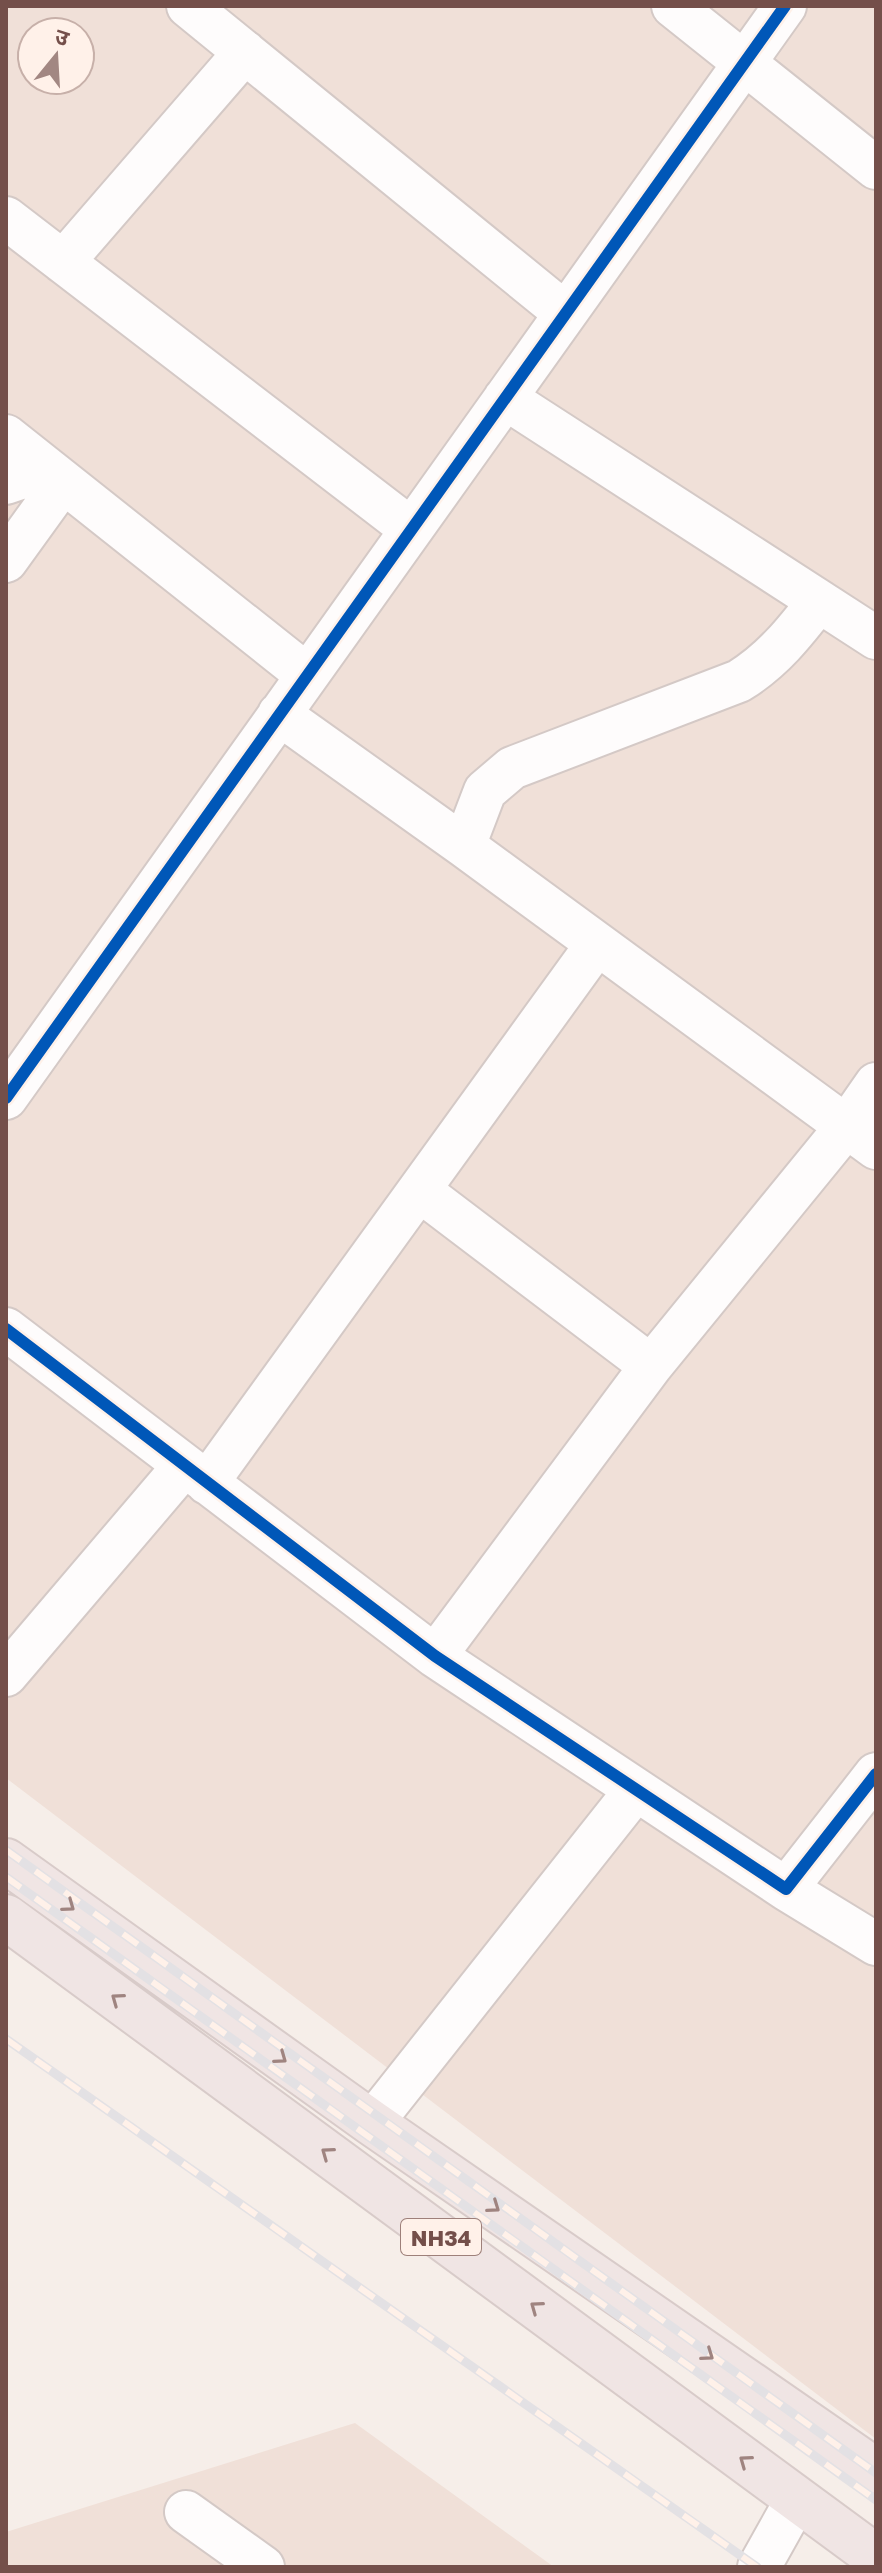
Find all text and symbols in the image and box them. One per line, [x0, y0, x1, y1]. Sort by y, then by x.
north arrow [16, 16, 96, 96]
text: उ [52, 22, 74, 52]
one-way arrow [61, 1897, 75, 1911]
one-way arrow [111, 1994, 126, 2008]
one-way arrow [272, 2048, 286, 2063]
one-way arrow [321, 2148, 335, 2162]
one-way arrow [485, 2197, 499, 2212]
road number: NH34 [401, 2219, 481, 2255]
one-way arrow [530, 2302, 545, 2316]
one-way arrow [699, 2345, 713, 2360]
one-way arrow [740, 2456, 754, 2470]

